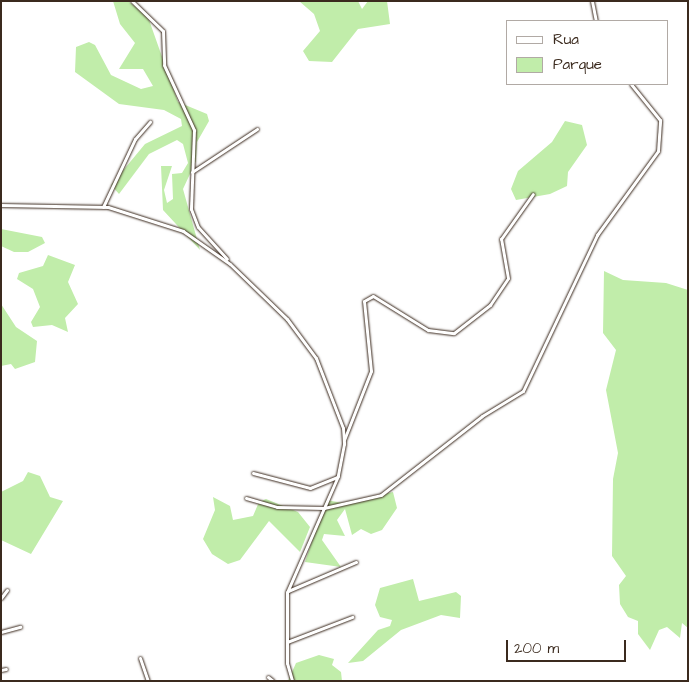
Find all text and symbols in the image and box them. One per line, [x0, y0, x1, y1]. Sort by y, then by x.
legend [507, 20, 669, 85]
text: Rua [553, 29, 579, 50]
text: Parque [553, 54, 602, 75]
scale bar [509, 630, 629, 662]
text: 200 m [514, 638, 559, 659]

